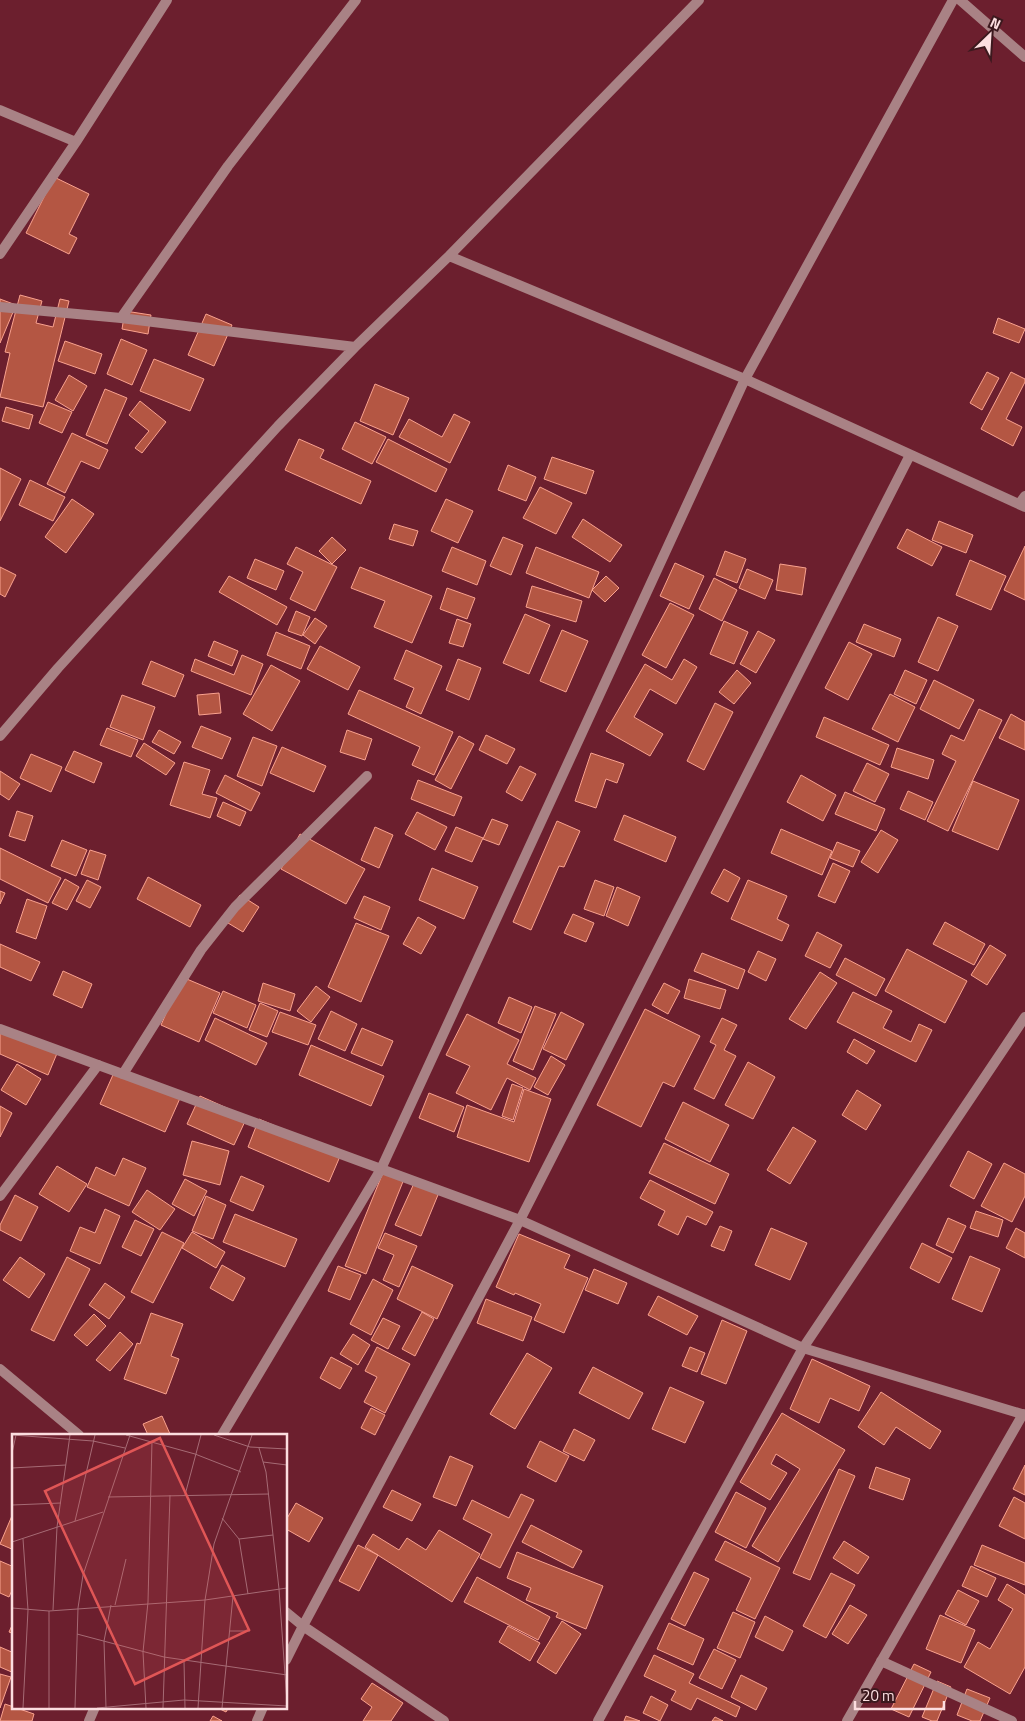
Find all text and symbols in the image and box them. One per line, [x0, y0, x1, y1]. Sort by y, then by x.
north arrow [965, 10, 1015, 60]
text: N [987, 11, 1005, 34]
inset map [12, 1434, 288, 1708]
scale bar [855, 1678, 944, 1710]
text: 20 m [862, 1684, 895, 1707]

